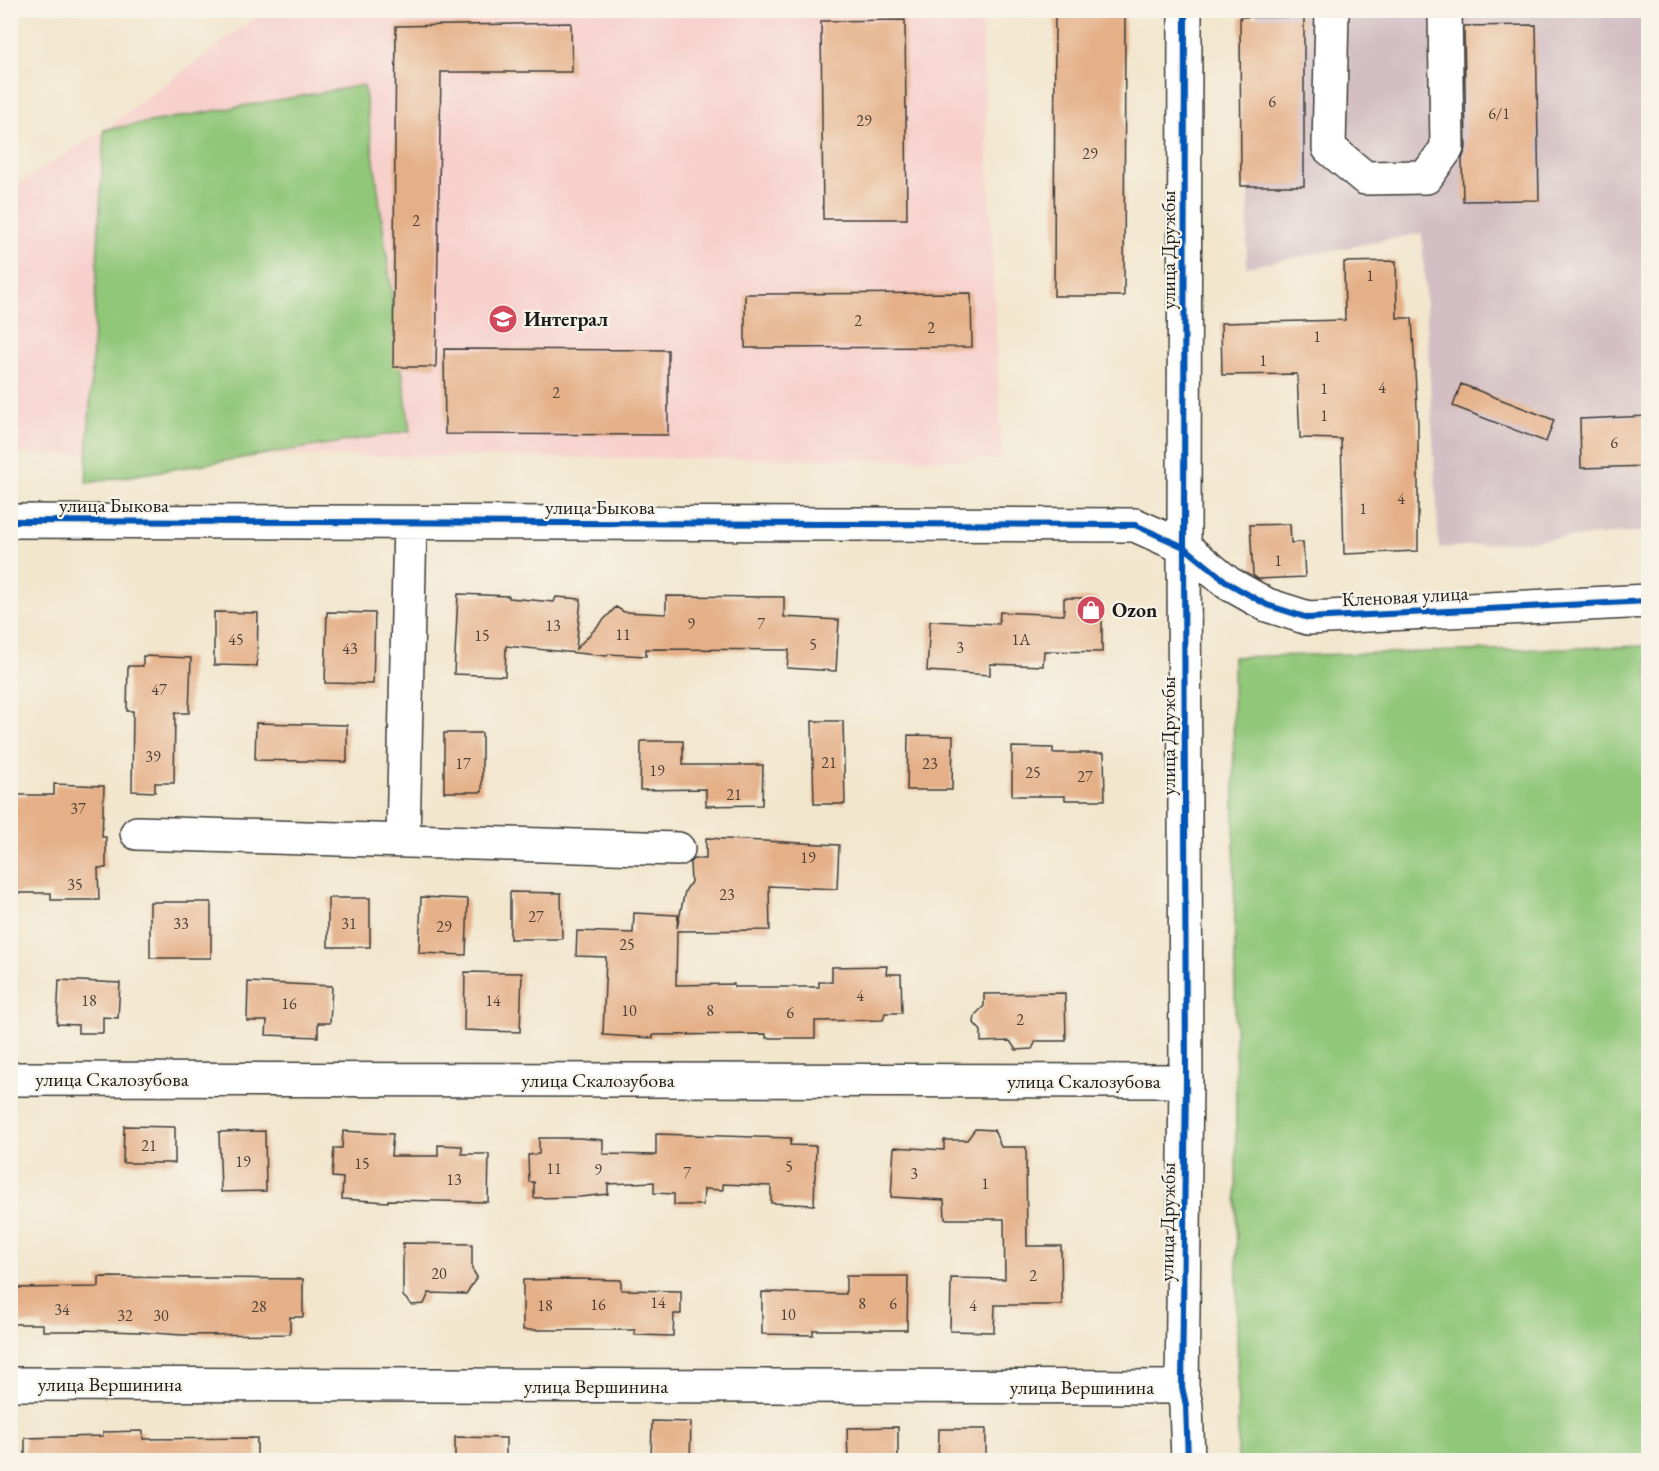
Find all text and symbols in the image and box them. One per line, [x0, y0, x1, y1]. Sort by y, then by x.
house number: 6 [1268, 91, 1276, 112]
house number: 6/1 [1488, 103, 1510, 124]
house number: 29 [856, 110, 872, 131]
house number: 29 [1082, 143, 1098, 164]
street label: улица Дружбы [1155, 190, 1181, 310]
house number: 2 [412, 210, 420, 231]
house number: 1 [1366, 265, 1374, 286]
school or university icon: Интеграл [487, 303, 519, 335]
place label: Интеграл [524, 306, 608, 332]
house number: 2 [854, 310, 862, 331]
house number: 2 [927, 317, 935, 338]
house number: 1 [1313, 326, 1321, 347]
house number: 1 [1259, 350, 1267, 371]
house number: 4 [1378, 377, 1386, 398]
house number: 1 [1320, 378, 1328, 399]
house number: 2 [552, 382, 560, 403]
house number: 1 [1320, 405, 1328, 426]
house number: 6 [1610, 432, 1618, 453]
house number: 4 [1397, 488, 1405, 509]
street label: улица Быкова [59, 492, 169, 518]
street label: улица Быкова [545, 494, 655, 520]
house number: 1 [1359, 498, 1367, 519]
house number: 1 [1274, 550, 1282, 571]
street label: Кленовая улица [1341, 580, 1469, 612]
shop icon: Ozon [1075, 594, 1107, 626]
place label: Ozon [1112, 597, 1157, 623]
house number: 9 [687, 613, 695, 634]
house number: 7 [757, 613, 765, 634]
house number: 13 [545, 615, 561, 636]
house number: 11 [615, 624, 631, 645]
house number: 15 [474, 625, 490, 646]
house number: 45 [228, 629, 244, 650]
house number: 1А [1012, 629, 1031, 650]
house number: 5 [809, 634, 817, 655]
house number: 3 [956, 637, 964, 658]
house number: 43 [342, 638, 358, 659]
street label: улица Дружбы [1155, 676, 1181, 796]
house number: 47 [151, 679, 167, 700]
house number: 39 [145, 746, 161, 767]
house number: 21 [821, 752, 837, 773]
house number: 17 [455, 753, 471, 774]
house number: 23 [922, 753, 938, 774]
house number: 19 [649, 760, 665, 781]
house number: 25 [1025, 762, 1041, 783]
house number: 27 [1077, 766, 1093, 787]
house number: 21 [726, 784, 742, 805]
house number: 37 [70, 798, 86, 819]
house number: 19 [800, 847, 816, 868]
house number: 35 [67, 874, 83, 895]
house number: 23 [719, 884, 735, 905]
house number: 27 [528, 906, 544, 927]
house number: 33 [173, 913, 189, 934]
house number: 31 [341, 913, 357, 934]
house number: 29 [436, 916, 452, 937]
house number: 25 [619, 934, 635, 955]
house number: 4 [856, 985, 864, 1006]
house number: 18 [81, 990, 97, 1011]
house number: 14 [485, 990, 501, 1011]
house number: 16 [281, 993, 297, 1014]
house number: 10 [621, 1000, 637, 1021]
house number: 8 [706, 1000, 714, 1021]
house number: 6 [786, 1002, 794, 1023]
house number: 2 [1016, 1009, 1024, 1030]
street label: улица Скалозубова [35, 1066, 189, 1092]
street label: улица Скалозубова [521, 1067, 675, 1093]
street label: улица Скалозубова [1007, 1068, 1161, 1094]
house number: 21 [141, 1135, 157, 1156]
house number: 19 [235, 1151, 251, 1172]
house number: 15 [354, 1153, 370, 1174]
house number: 5 [785, 1156, 793, 1177]
house number: 11 [546, 1158, 562, 1179]
house number: 9 [594, 1159, 602, 1180]
house number: 7 [683, 1162, 691, 1183]
street label: улица Дружбы [1153, 1162, 1181, 1282]
house number: 3 [910, 1163, 918, 1184]
house number: 13 [446, 1169, 462, 1190]
house number: 1 [981, 1173, 989, 1194]
house number: 20 [431, 1263, 447, 1284]
house number: 2 [1029, 1265, 1037, 1286]
house number: 14 [650, 1292, 666, 1313]
house number: 8 [858, 1293, 866, 1314]
house number: 6 [889, 1293, 897, 1314]
house number: 16 [590, 1294, 606, 1315]
house number: 18 [537, 1295, 553, 1316]
house number: 4 [969, 1295, 977, 1316]
house number: 28 [251, 1296, 267, 1317]
house number: 34 [54, 1299, 70, 1320]
house number: 10 [780, 1304, 796, 1325]
house number: 32 [117, 1305, 133, 1326]
house number: 30 [153, 1305, 169, 1326]
street label: улица Вершинина [38, 1371, 182, 1397]
street label: улица Вершинина [524, 1373, 668, 1399]
street label: улица Вершинина [1010, 1374, 1154, 1400]

